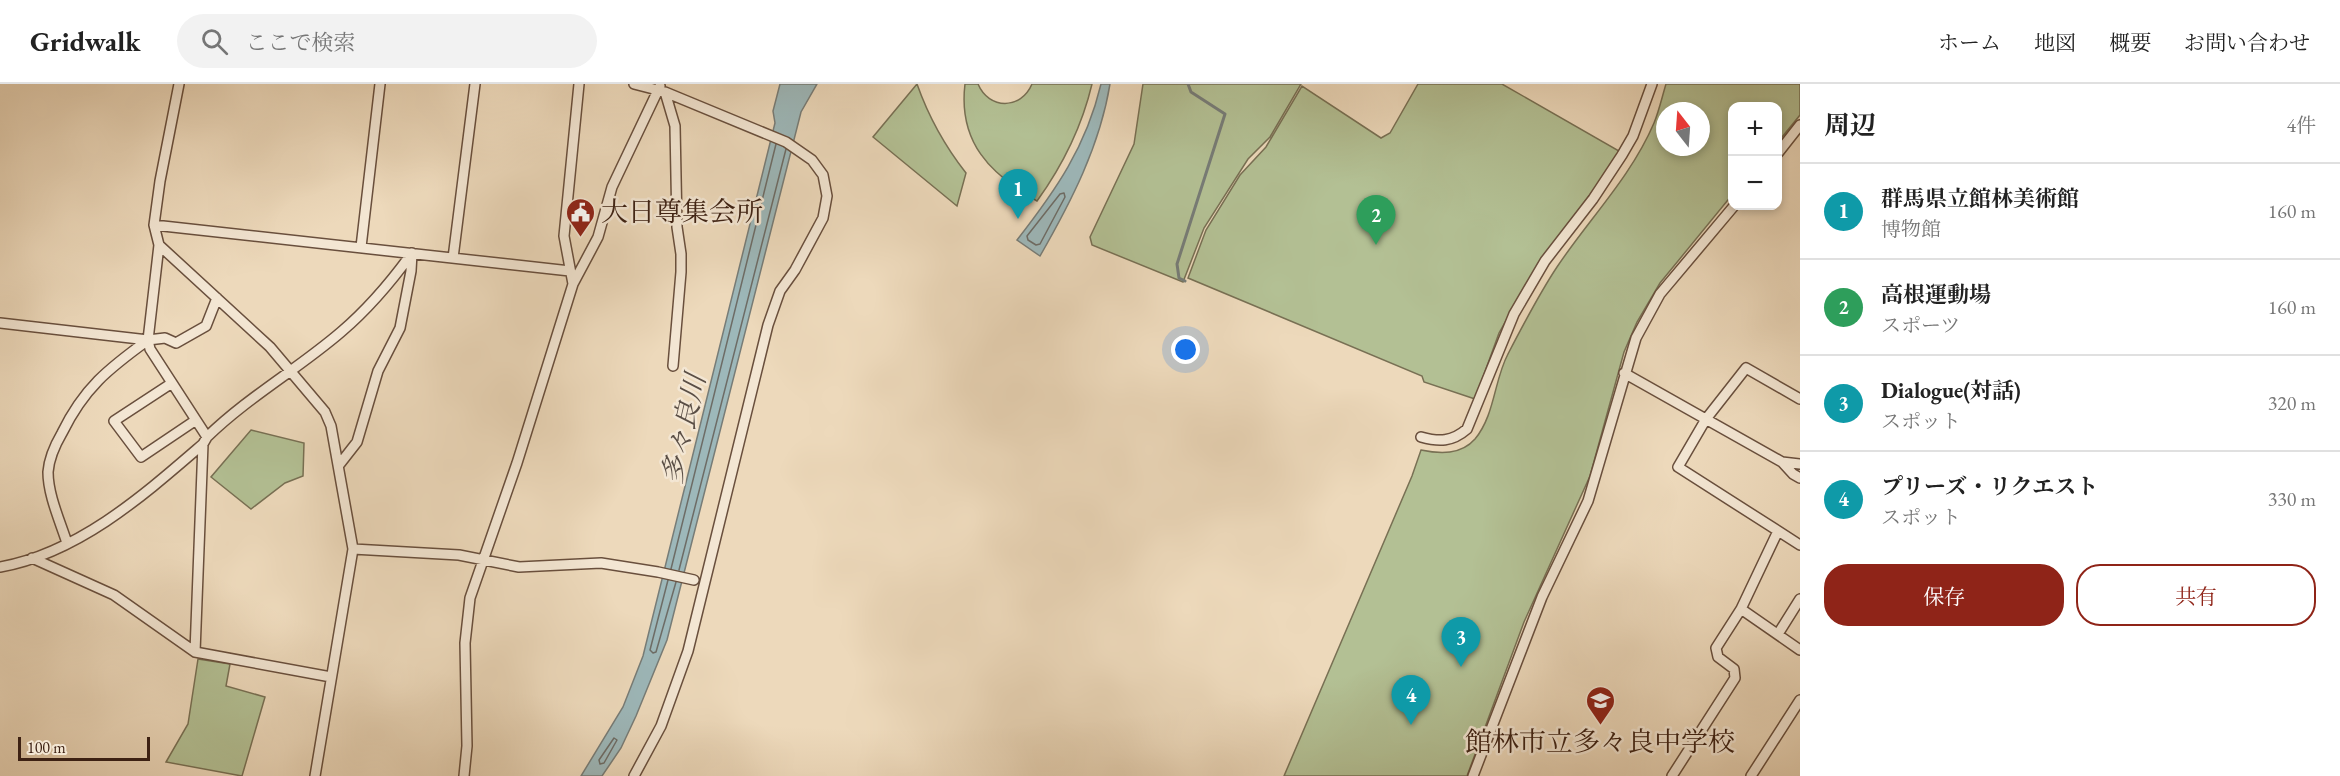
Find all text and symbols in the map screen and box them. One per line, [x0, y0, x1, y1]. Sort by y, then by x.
search box [177, 14, 597, 68]
text: Gridwalk [30, 23, 141, 59]
icon: search [198, 25, 231, 58]
text: ここで検索 [246, 28, 356, 57]
text: ホーム [1938, 29, 2001, 56]
text: 地図 [2034, 29, 2076, 56]
text: 概要 [2109, 29, 2151, 56]
text: お問い合わせ [2184, 29, 2310, 56]
north arrow [1656, 102, 1710, 156]
map controls [1728, 102, 1782, 210]
button: + [1728, 102, 1782, 156]
text: 周辺 [1824, 108, 1876, 142]
text: 4件 [2286, 112, 2316, 138]
button: − [1728, 156, 1782, 210]
pin: 1 [998, 170, 1038, 219]
text: 群馬県立館林美術館 [1881, 184, 2079, 213]
place label: 大日尊集会所 [601, 194, 763, 229]
public building icon: 大日尊集会所 [564, 196, 596, 238]
pin: 2 [1356, 196, 1396, 245]
text: 1 [1838, 198, 1849, 224]
text: 160 m [2268, 198, 2316, 224]
text: 博物館 [1881, 216, 1941, 242]
text: 高根運動場 [1881, 280, 1991, 309]
text: 2 [1838, 294, 1849, 320]
text: 160 m [2268, 294, 2316, 320]
text: スポーツ [1881, 312, 1960, 338]
your location [1171, 335, 1200, 364]
water label: 多々良川 [653, 367, 714, 488]
text: Dialogue(対話) [1881, 376, 2021, 405]
text: 3 [1838, 390, 1849, 416]
text: 320 m [2268, 390, 2316, 416]
text: スポット [1881, 408, 1961, 434]
text: プリーズ・リクエスト [1881, 472, 2098, 501]
text: 4 [1838, 486, 1849, 512]
text: 330 m [2268, 486, 2316, 512]
text: スポット [1881, 504, 1961, 530]
button: 保存 [1824, 564, 2064, 626]
button: 共有 [2076, 564, 2316, 626]
pin: 3 [1442, 618, 1480, 667]
pin: 4 [1392, 676, 1430, 725]
school or university icon: 館林市立多々良中学校 [1584, 684, 1616, 726]
place label: 館林市立多々良中学校 [1465, 724, 1735, 759]
scale bar [18, 734, 150, 762]
text: 100 m [27, 737, 66, 758]

